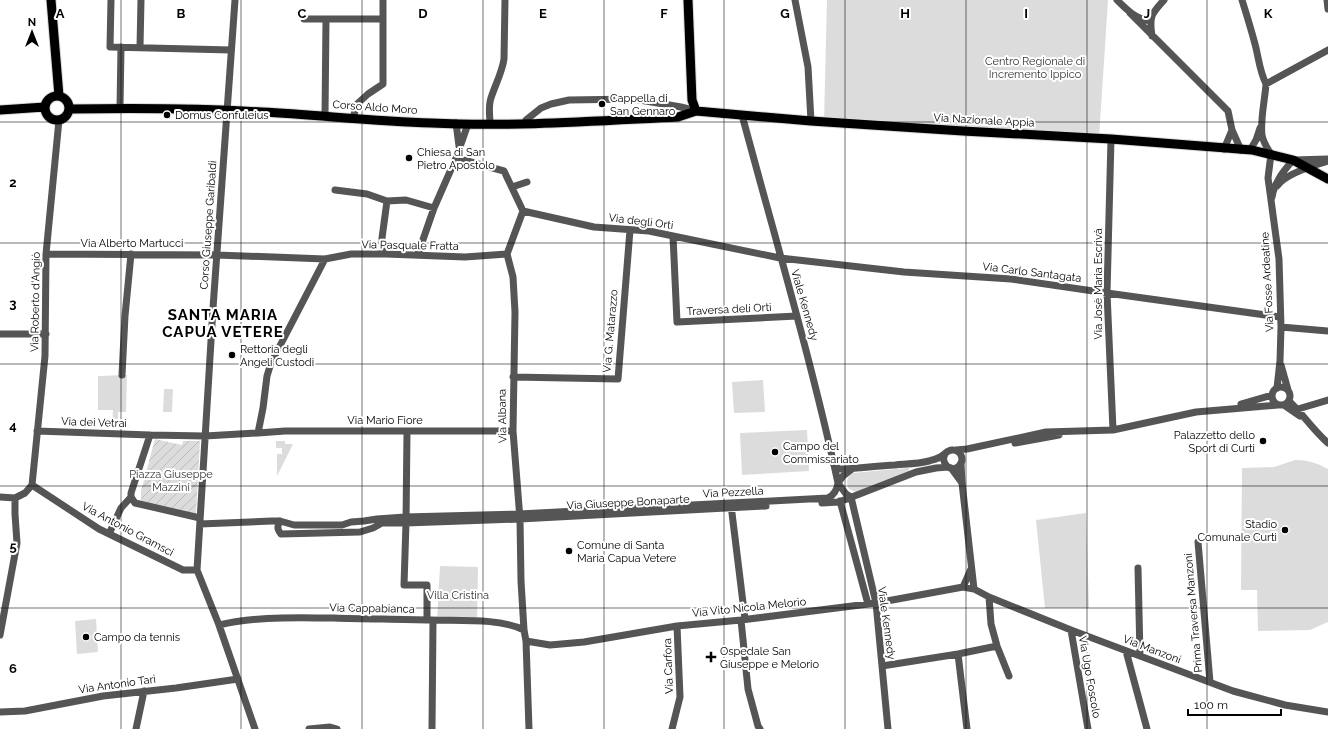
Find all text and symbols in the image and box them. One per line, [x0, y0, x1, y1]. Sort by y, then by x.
text: A [56, 6, 65, 21]
text: B [177, 6, 186, 21]
text: C [298, 6, 307, 21]
text: D [418, 6, 428, 21]
text: E [539, 6, 547, 21]
text: F [660, 6, 668, 21]
text: G [780, 6, 790, 21]
text: H [900, 6, 910, 21]
text: I [1024, 6, 1028, 21]
text: J [1144, 6, 1150, 21]
text: K [1264, 6, 1273, 21]
north arrow [12, 12, 52, 52]
text: N [28, 16, 36, 29]
park label: Centro Regionale di Incremento Ippico [985, 55, 1085, 81]
place label: Cappella di San Gennaro [610, 92, 676, 118]
street label: Corso Aldo Moro [332, 98, 418, 117]
marker: Cappella di San Gennaro [597, 99, 607, 109]
place label: Domus Confuleius [175, 109, 268, 122]
marker: Domus Confuleius [162, 110, 172, 120]
street label: Via Nazionale Appia [933, 111, 1035, 130]
place label: Chiesa di San Pietro Apostolo [417, 146, 495, 172]
marker: Chiesa di San Pietro Apostolo [404, 153, 414, 163]
street label: Corso Giuseppe Garibaldi [198, 160, 219, 290]
text: 2 [9, 175, 17, 190]
street label: Via degli Orti [608, 211, 674, 232]
street label: Via Josè Maria Escrivà [1092, 228, 1105, 340]
street label: Via Fosse Ardeatine [1258, 231, 1277, 332]
street label: Via Alberto Martucci [81, 237, 183, 250]
street label: Via Pasquale Fratta [361, 238, 459, 253]
street label: Via Roberto d'Angiò [28, 251, 43, 352]
street label: Via Carlo Santagata [982, 260, 1082, 285]
street label: Viale Kennedy [788, 268, 821, 342]
street label: Via G. Matarazzo [600, 288, 621, 373]
text: 3 [9, 296, 17, 311]
street label: Traversa deli Orti [686, 301, 772, 318]
district label: SANTA MARIA CAPUA VETERE [162, 306, 284, 341]
place label: Rettoria degli Angeli Custodi [240, 343, 314, 369]
marker: Rettoria degli Angeli Custodi [227, 350, 237, 360]
street label: Via Albana [496, 389, 509, 443]
street label: Via Mario Fiore [347, 414, 423, 427]
street label: Via dei Vetrai [61, 415, 127, 430]
text: 4 [9, 418, 17, 433]
place label: Palazzetto dello Sport di Curti [1174, 429, 1255, 455]
marker: Palazzetto dello Sport di Curti [1258, 436, 1268, 446]
place label: Campo del Commissariato [783, 440, 859, 466]
marker: Campo del Commissariato [770, 447, 780, 457]
park label: Piazza Giuseppe Mazzini [129, 468, 213, 494]
street label: Via Pezzella [702, 484, 764, 501]
street label: Via Giuseppe Bonaparte [566, 493, 690, 512]
street label: Via Antonio Gramsci [80, 500, 176, 559]
place label: Stadio Comunale Curti [1198, 518, 1277, 544]
marker: Stadio Comunale Curti [1280, 525, 1290, 535]
text: 5 [9, 539, 17, 554]
place label: Comune di Santa Maria Capua Vetere [577, 539, 677, 565]
marker: Comune di Santa Maria Capua Vetere [564, 546, 574, 556]
street label: Prima Traversa Manzoni [1182, 553, 1205, 673]
street label: Viale Kennedy [875, 586, 898, 660]
park label: Villa Cristina [427, 589, 489, 602]
street label: Via Vito Nicola Melorio [691, 595, 807, 620]
street label: Via Cappabianca [329, 601, 415, 616]
place label: Campo da tennis [94, 631, 180, 644]
marker: Campo da tennis [81, 632, 91, 642]
street label: Via Manzoni [1121, 632, 1183, 667]
street label: Via Ugo Foscolo [1076, 635, 1103, 720]
street label: Via Carfora [661, 638, 676, 694]
place label: Ospedale San Giuseppe e Melorio [720, 645, 819, 671]
marker: Ospedale San Giuseppe e Melorio [705, 651, 717, 663]
text: 6 [9, 661, 17, 676]
street label: Via Antonio Tari [78, 673, 157, 696]
scale bar [1188, 691, 1281, 717]
text: 100 m [1194, 698, 1228, 712]

